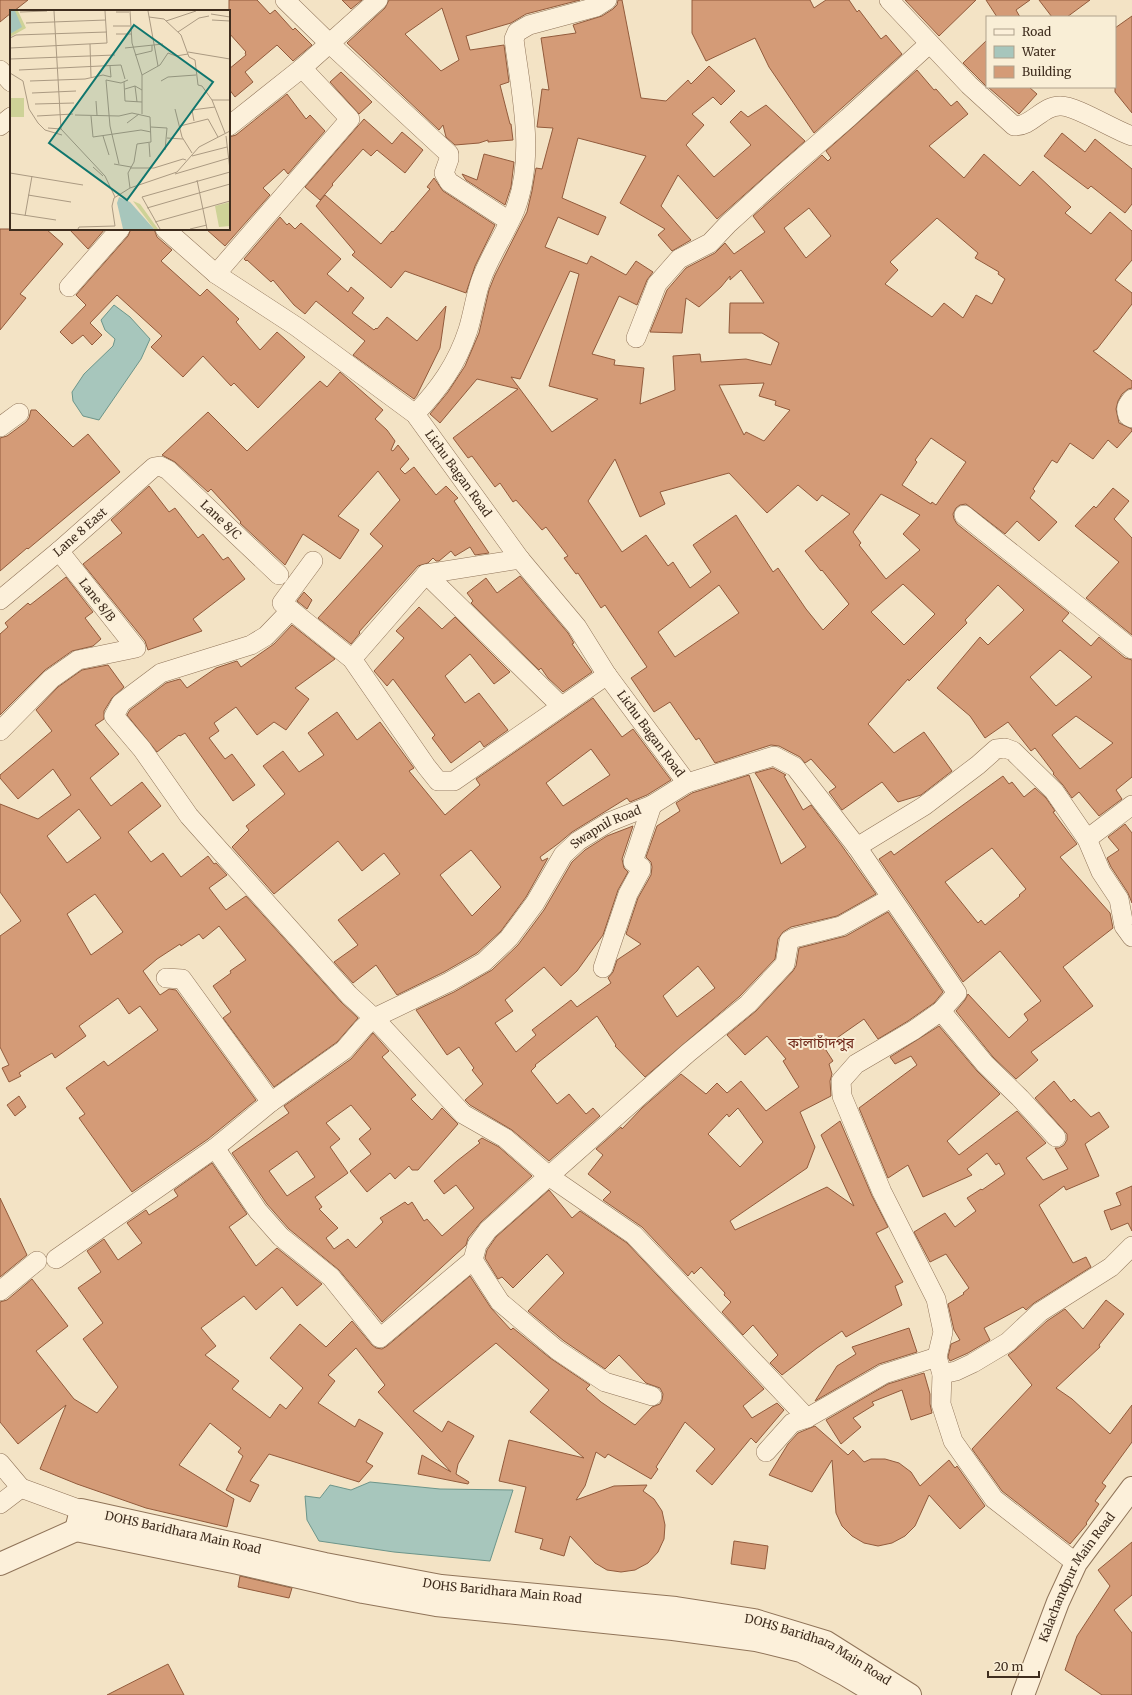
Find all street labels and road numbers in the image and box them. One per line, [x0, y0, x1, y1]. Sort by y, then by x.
street label: Lichu Bagan Road [422, 427, 495, 520]
street label: Lane 8/C [198, 497, 245, 542]
street label: Lane 8 East [50, 504, 110, 560]
street label: Lane 8/B [76, 575, 119, 624]
street label: Lichu Bagan Road [614, 687, 688, 780]
street label: Swapnil Road [567, 802, 643, 852]
street label: DOHS Baridhara Main Road [103, 1507, 263, 1557]
street label: Kalachandpur Main Road [1036, 1510, 1118, 1644]
street label: DOHS Baridhara Main Road [422, 1575, 582, 1606]
street label: DOHS Baridhara Main Road [744, 1611, 894, 1688]

